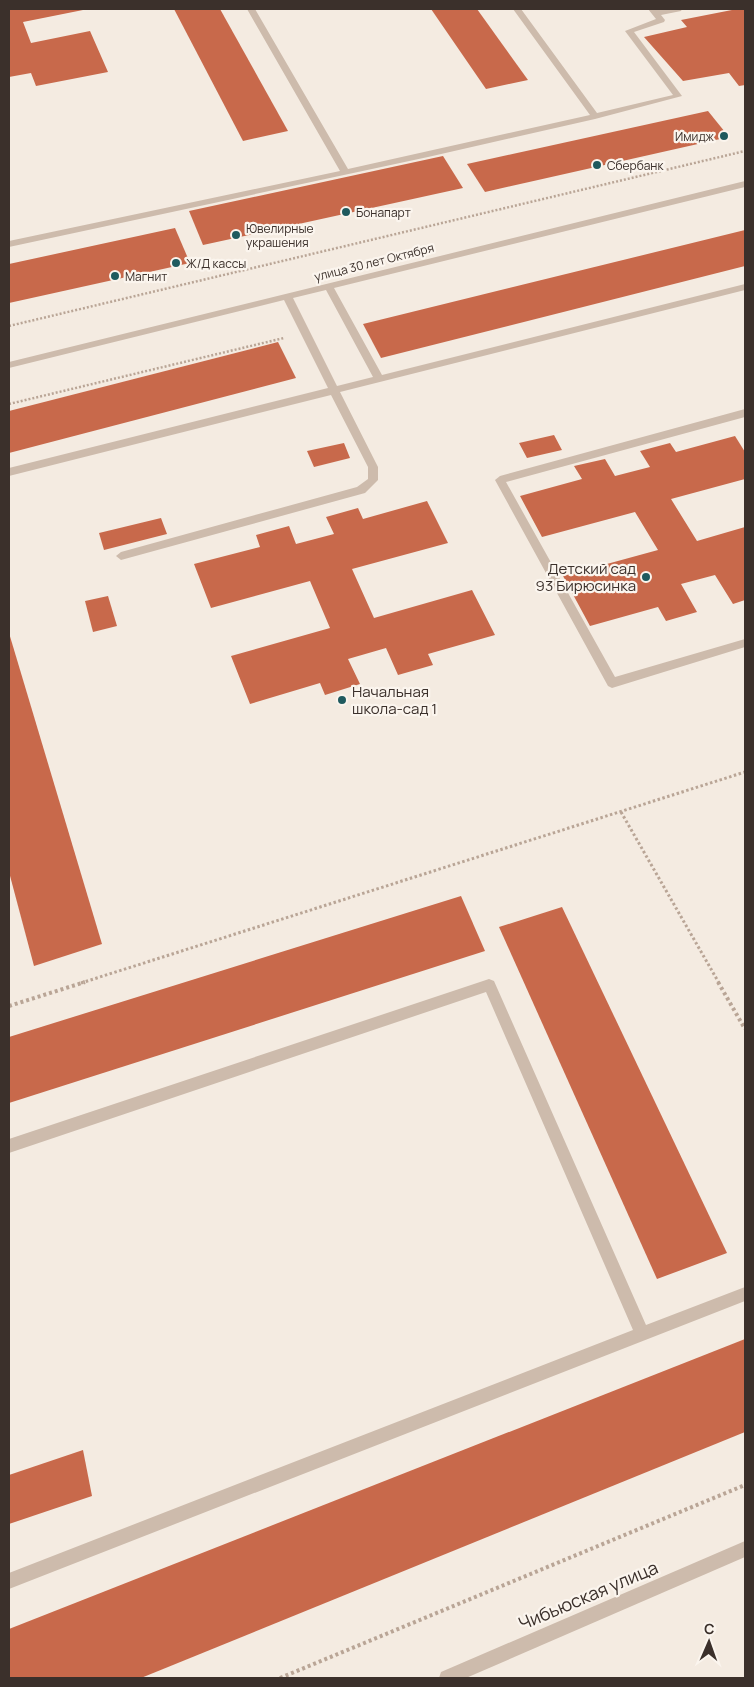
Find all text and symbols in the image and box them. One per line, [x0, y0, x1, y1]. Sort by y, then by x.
place label: Имидж [675, 128, 715, 145]
marker: Имидж [718, 130, 730, 142]
place label: Сбербанк [607, 157, 664, 174]
marker: Сбербанк [591, 159, 603, 171]
place label: Бонапарт [356, 204, 411, 221]
marker: Бонапарт [340, 206, 352, 218]
place label: Ювелирные украшения [246, 220, 313, 251]
marker: Ювелирные украшения [230, 229, 242, 241]
street label: улица 30 лет Октября [312, 239, 436, 285]
place label: Ж/Д кассы [186, 255, 246, 272]
marker: Ж/Д кассы [170, 257, 182, 269]
place label: Магнит [125, 268, 167, 285]
marker: Магнит [109, 270, 121, 282]
place label: Детский сад 93 Бирюсинка [536, 558, 636, 596]
marker: Детский сад 93 Бирюсинка [640, 571, 652, 583]
place label: Начальная школа-сад 1 [352, 681, 437, 719]
marker: Начальная школа-сад 1 [336, 694, 348, 706]
street label: Чибьюская улица [515, 1555, 661, 1635]
north arrow [684, 1617, 734, 1667]
text: С [704, 1619, 715, 1638]

